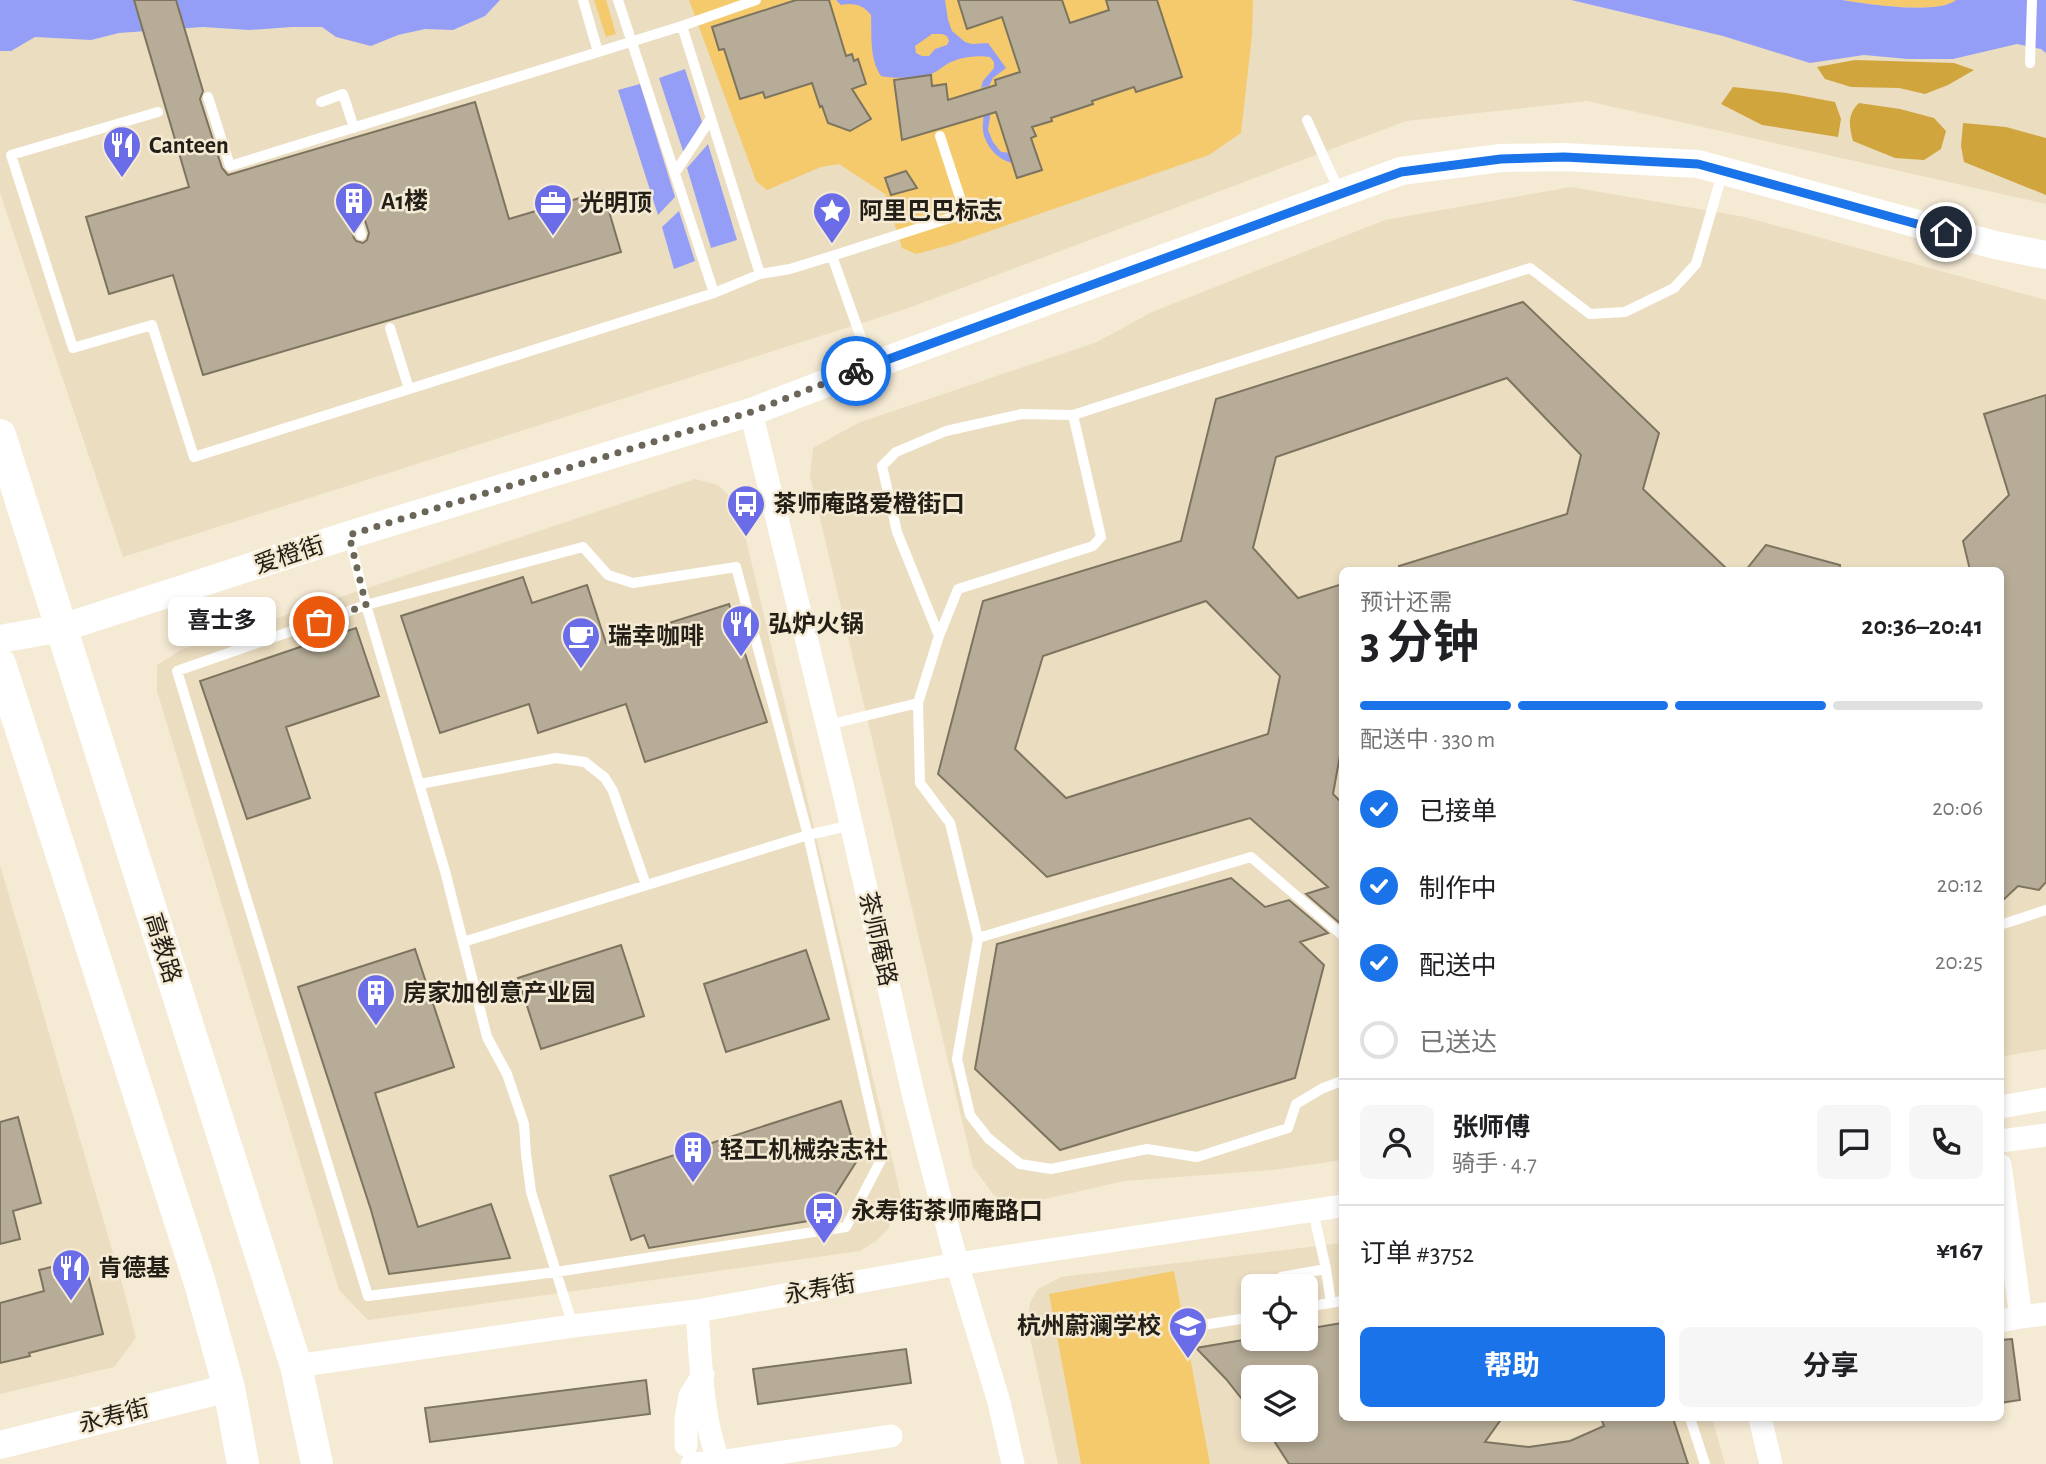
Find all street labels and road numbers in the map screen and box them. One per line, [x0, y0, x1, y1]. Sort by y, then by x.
street label: 爱橙街 [251, 532, 327, 578]
street label: 茶师庵路 [855, 889, 901, 989]
street label: 高教路 [140, 910, 186, 986]
street label: 永寿街 [782, 1270, 858, 1308]
street label: 永寿街 [76, 1395, 152, 1437]

